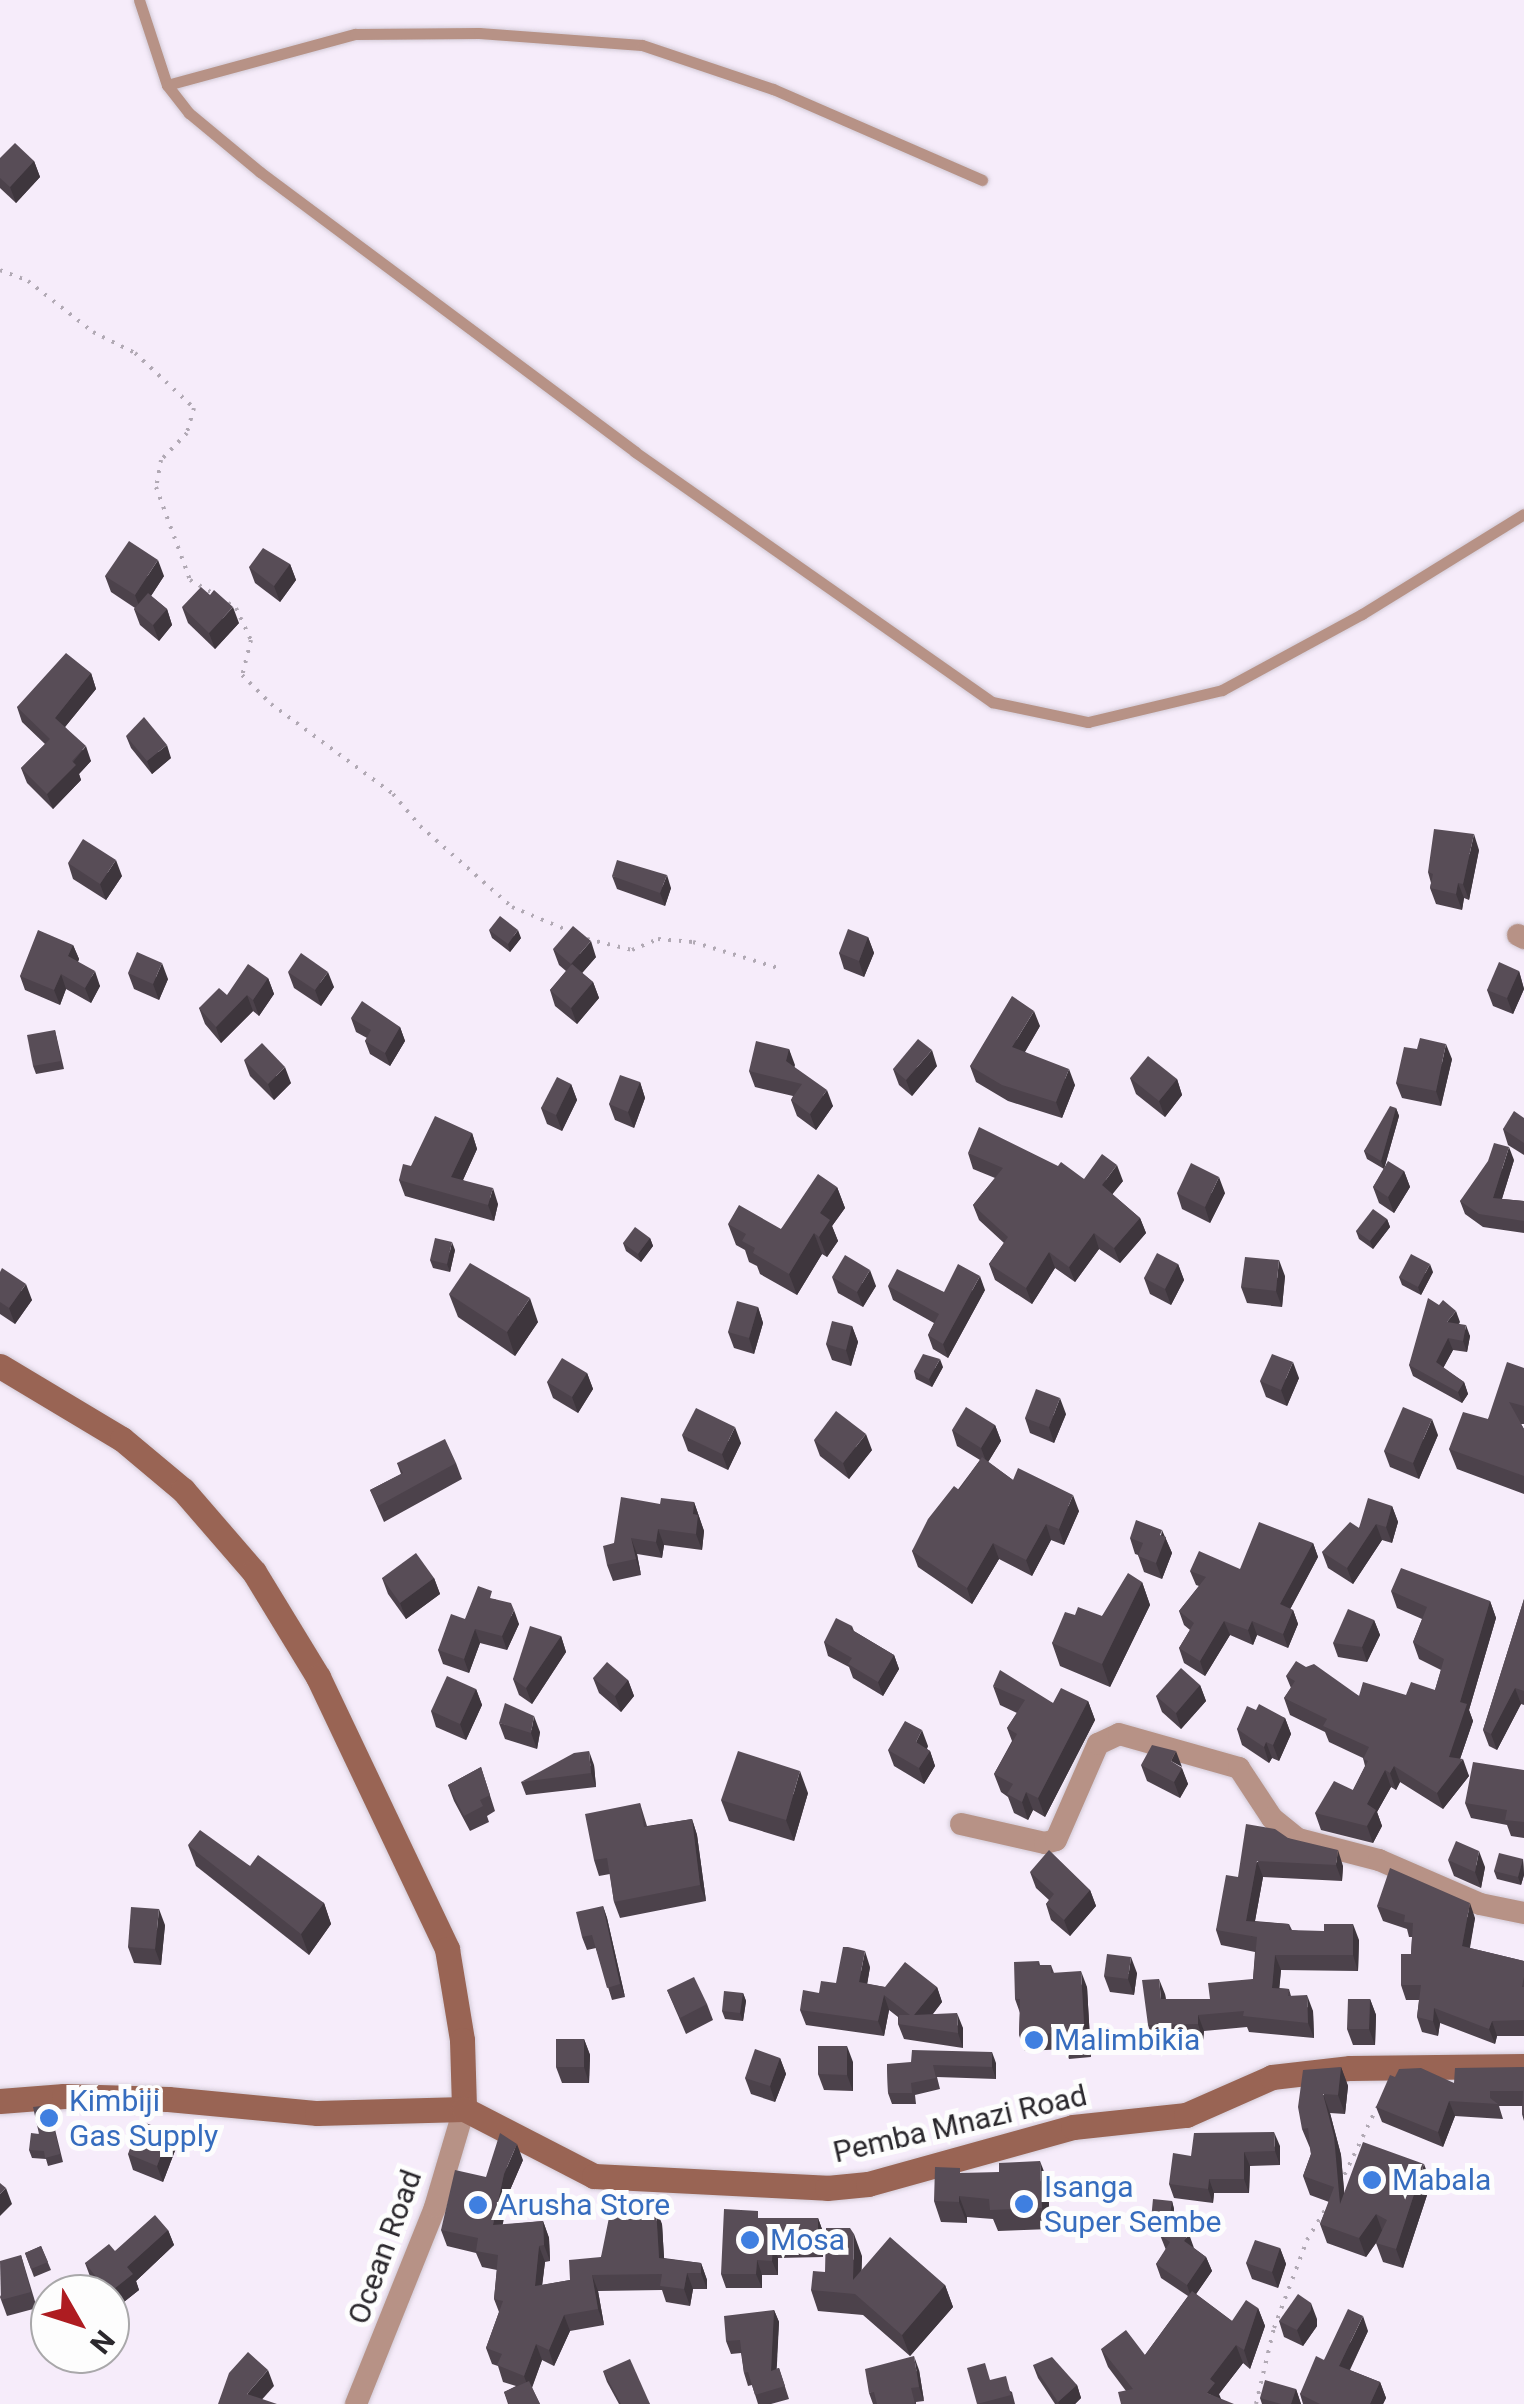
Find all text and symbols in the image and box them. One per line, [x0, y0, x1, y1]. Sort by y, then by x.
place label: Malimbikia [1054, 2022, 1200, 2058]
marker: Malimbikia [1023, 2029, 1045, 2051]
street label: Pemba Mnazi Road [830, 2077, 1090, 2171]
place label: Kimbiji Gas Supply [69, 2083, 218, 2154]
marker: Kimbiji Gas Supply [38, 2107, 60, 2129]
place label: Mabala [1392, 2162, 1491, 2198]
street label: Ocean Road [340, 2165, 430, 2329]
place label: Isanga Super Sembe [1044, 2169, 1221, 2240]
marker: Mabala [1361, 2169, 1383, 2191]
place label: Arusha Store [498, 2187, 670, 2223]
marker: Isanga Super Sembe [1013, 2193, 1035, 2215]
marker: Arusha Store [467, 2194, 489, 2216]
place label: Mosa [770, 2222, 845, 2258]
marker: Mosa [739, 2229, 761, 2251]
north arrow [30, 2274, 130, 2374]
text: N [83, 2324, 121, 2360]

